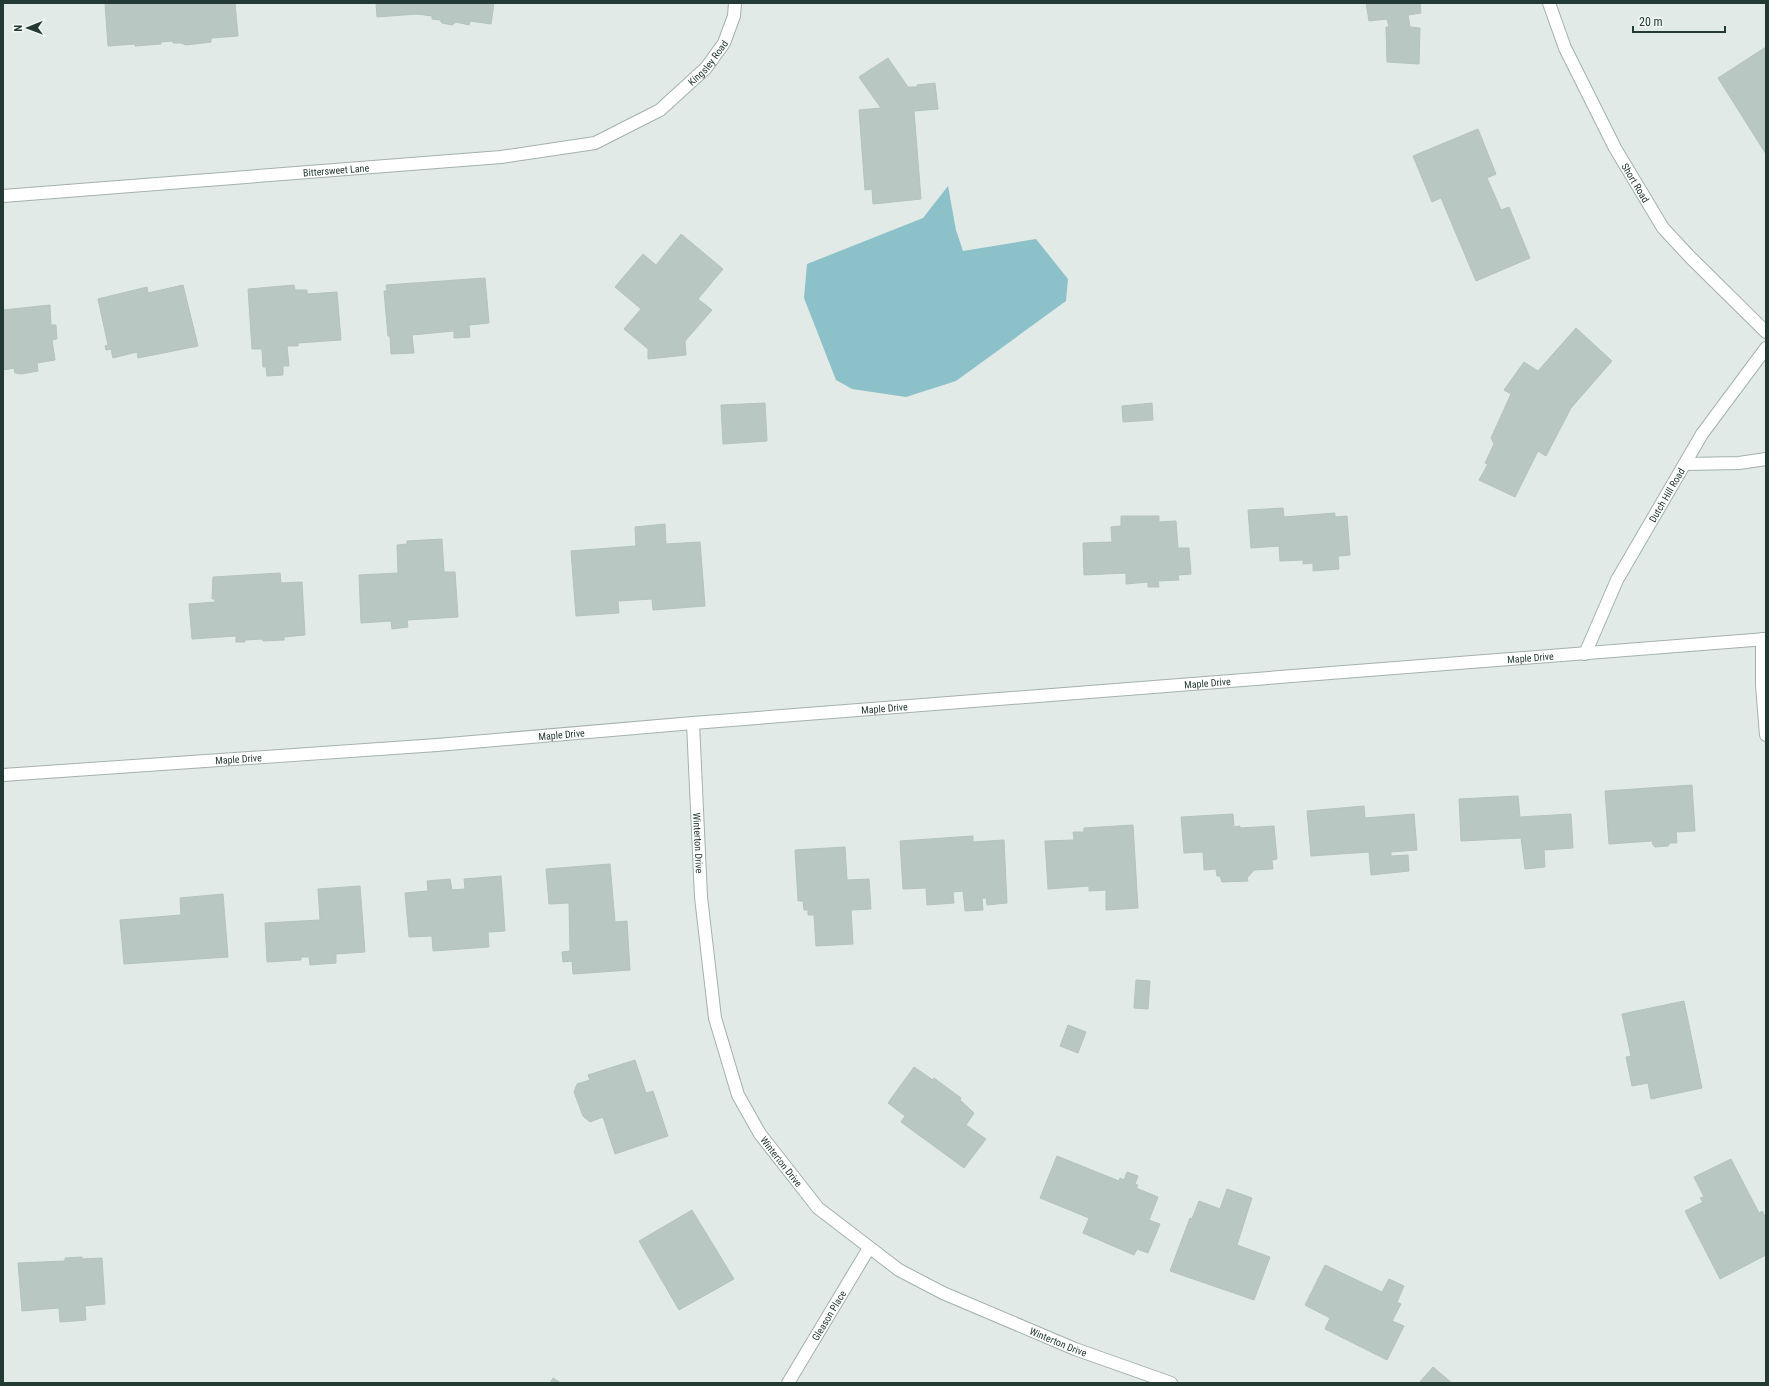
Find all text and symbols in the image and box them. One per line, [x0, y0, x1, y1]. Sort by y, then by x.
north arrow [8, 8, 48, 48]
scale bar [1633, 8, 1725, 34]
text: 20 m [1639, 15, 1663, 29]
text: N [12, 24, 25, 32]
street label: Kingsley Road [686, 38, 730, 88]
street label: Short Road [1619, 161, 1651, 205]
street label: Bittersweet Lane [303, 162, 370, 178]
street label: Dutch Hill Road [1647, 466, 1687, 524]
street label: Maple Drive [1507, 651, 1554, 665]
street label: Maple Drive [1184, 676, 1231, 691]
street label: Maple Drive [861, 701, 908, 716]
street label: Maple Drive [538, 727, 586, 742]
street label: Maple Drive [215, 752, 262, 766]
street label: Winterton Drive [691, 812, 705, 874]
street label: Winterton Drive [758, 1134, 804, 1189]
street label: Gleason Place [810, 1288, 848, 1343]
street label: Winterton Drive [1028, 1325, 1088, 1359]

